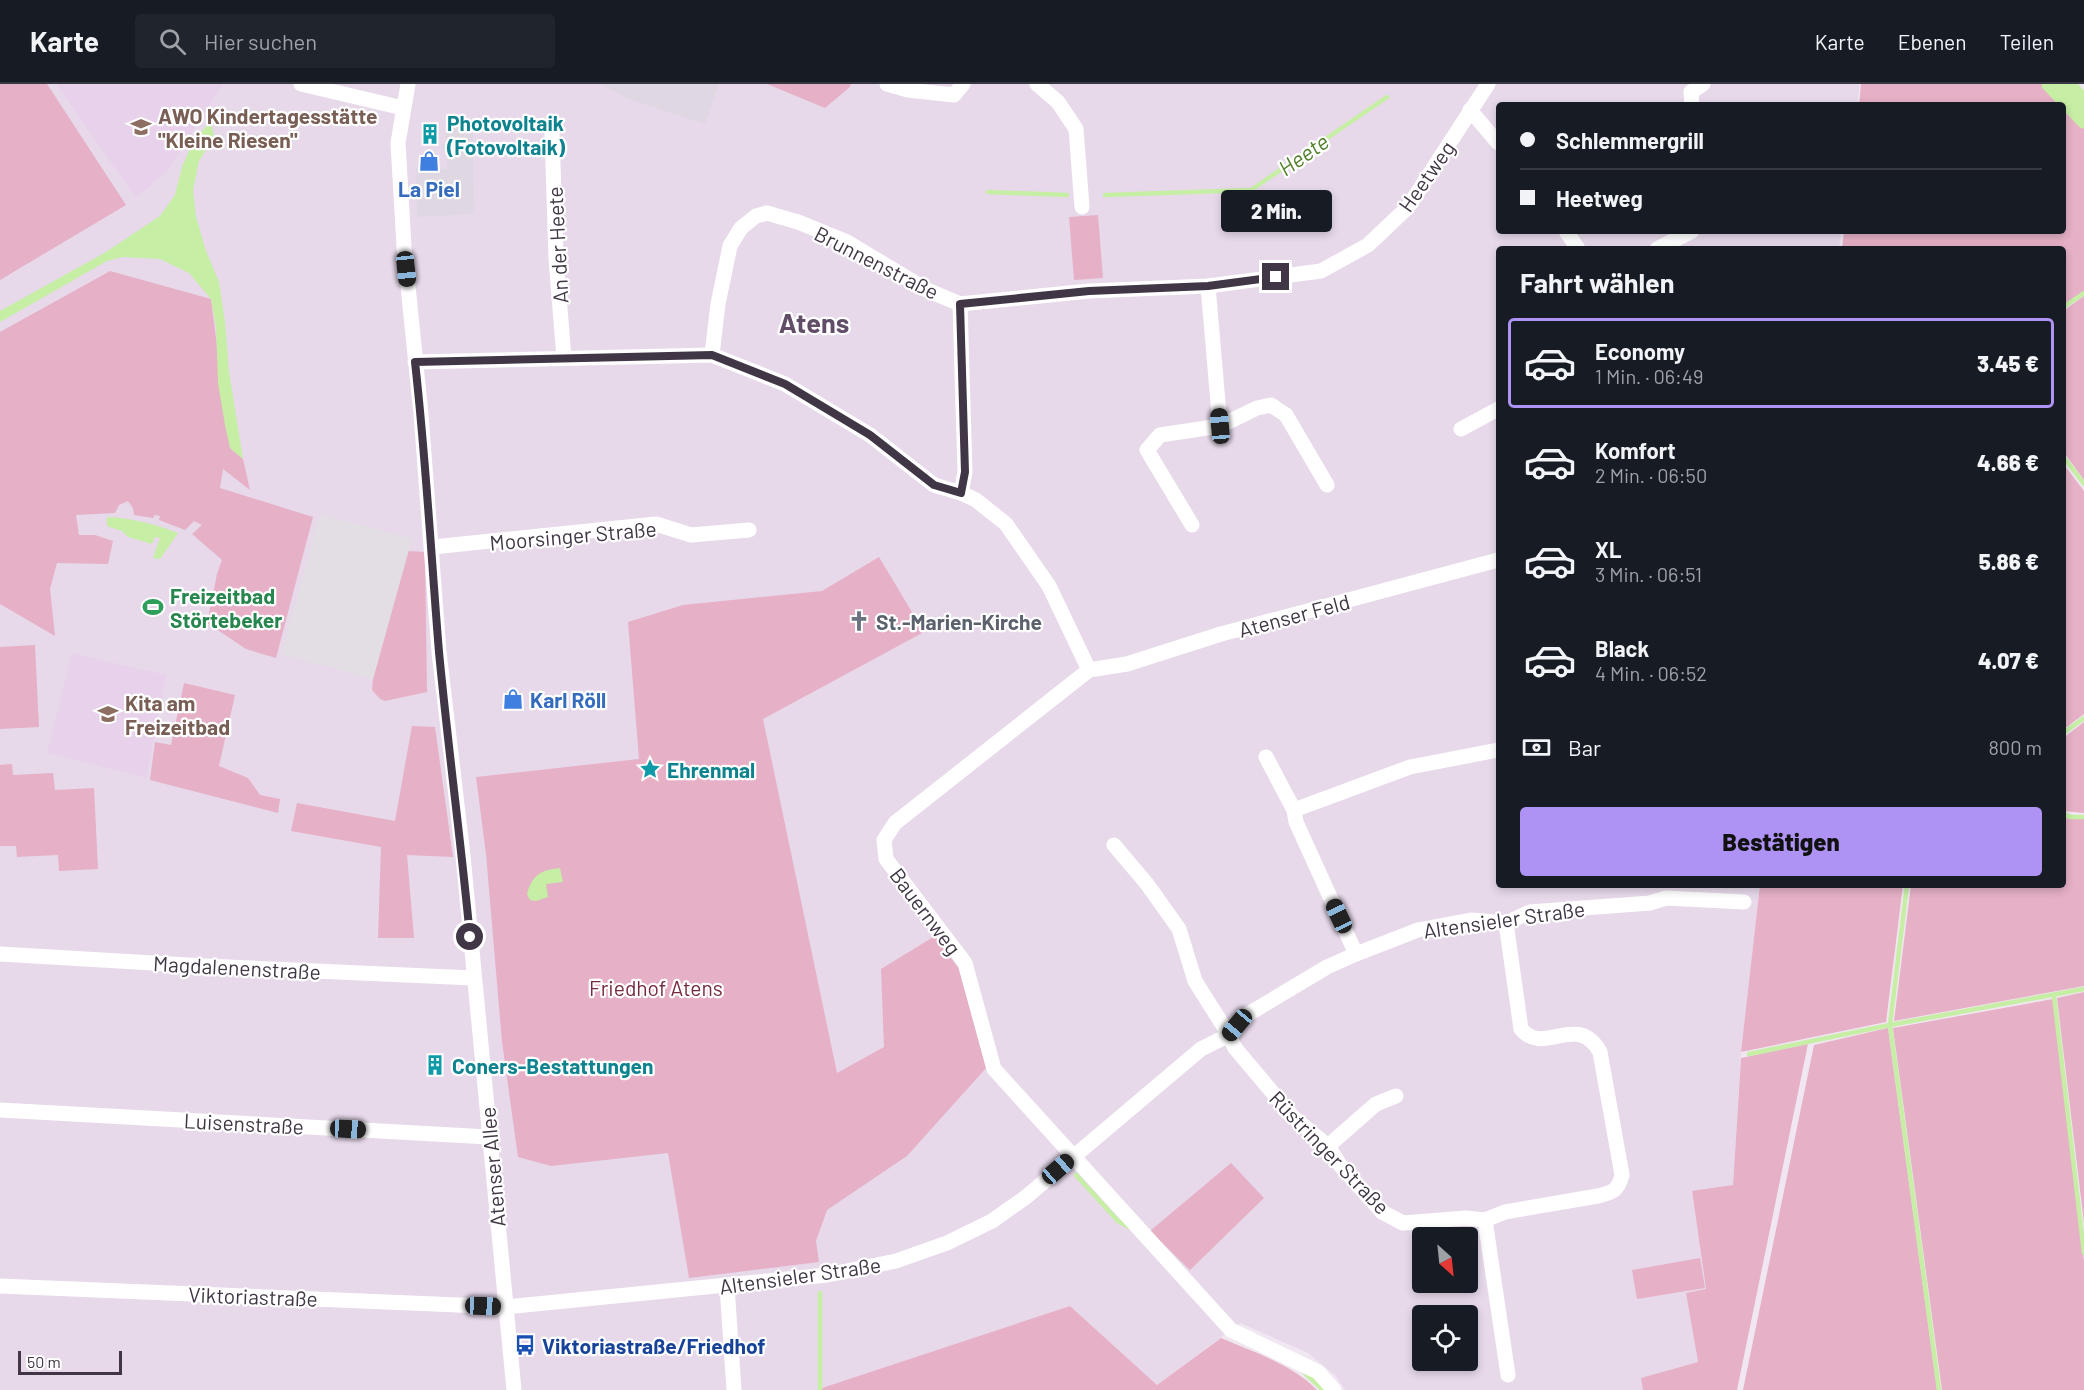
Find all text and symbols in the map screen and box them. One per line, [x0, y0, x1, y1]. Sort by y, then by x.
search box [135, 14, 555, 68]
text: Karte [30, 24, 99, 58]
icon: search [156, 25, 189, 58]
text: Hier suchen [204, 28, 317, 54]
text: Karte [1815, 29, 1865, 54]
text: Ebenen [1898, 29, 1967, 54]
text: Teilen [2000, 29, 2054, 54]
place label: AWO Kindertagesstätte "Kleine Riesen" [158, 103, 377, 152]
place label: Photovoltaik (Fotovoltaik) [446, 110, 566, 159]
school or university icon: AWO Kindertagesstätte "Kleine Riesen" [129, 115, 153, 139]
building icon: Photovoltaik (Fotovoltaik) [418, 122, 442, 146]
water label: Heete [1273, 127, 1333, 181]
text: Schlemmergrill [1556, 127, 1704, 153]
street label: Heetweg [1393, 136, 1459, 216]
shop icon: La Piel [417, 149, 441, 173]
place label: La Piel [398, 176, 460, 201]
text: Heetweg [1556, 185, 1643, 211]
street label: An der Heete [541, 186, 573, 304]
callout: 2 Min. [1220, 190, 1332, 232]
text: 2 Min. [1251, 199, 1302, 223]
street label: Brunnenstraße [811, 220, 943, 304]
car [395, 250, 417, 288]
route end [1262, 263, 1289, 290]
text: Fahrt wählen [1520, 266, 1675, 298]
district label: Atens [779, 306, 849, 338]
icon: car [1523, 336, 1577, 390]
text: Economy [1595, 338, 1685, 364]
text: 3.45 € [1977, 350, 2039, 376]
text: 1 Min. · 06:49 [1595, 364, 1703, 388]
car [1209, 407, 1231, 445]
icon: car [1523, 435, 1577, 489]
text: Komfort [1595, 437, 1676, 463]
text: 4.66 € [1977, 449, 2039, 475]
text: 2 Min. · 06:50 [1595, 463, 1707, 487]
street label: Moorsinger Straße [488, 515, 658, 555]
icon: car [1523, 534, 1577, 588]
text: XL [1595, 536, 1621, 562]
text: 5.86 € [1979, 548, 2039, 574]
text: 3 Min. · 06:51 [1595, 562, 1702, 586]
place label: Freizeitbad Störtebeker [170, 583, 282, 632]
street label: Atenser Feld [1236, 588, 1352, 642]
sports icon: Freizeitbad Störtebeker [141, 595, 165, 619]
church icon: St.-Marien-Kirche [847, 609, 871, 633]
place label: St.-Marien-Kirche [876, 609, 1042, 634]
icon: car [1523, 633, 1577, 687]
text: Black [1595, 635, 1649, 661]
text: 4.07 € [1978, 647, 2039, 673]
text: 4 Min. · 06:52 [1595, 661, 1707, 685]
shop icon: Karl Röll [501, 687, 525, 711]
place label: Karl Röll [530, 687, 606, 712]
place label: Kita am Freizeitbad [125, 690, 230, 739]
school or university icon: Kita am Freizeitbad [96, 702, 120, 726]
icon: cash [1520, 731, 1553, 764]
text: Bar [1568, 734, 1601, 760]
text: 800 m [1988, 735, 2042, 759]
place icon: Ehrenmal [638, 757, 662, 781]
place label: Ehrenmal [667, 757, 755, 782]
button: Bestätigen [1520, 807, 2042, 876]
street label: Bauernweg [885, 863, 967, 959]
street label: Altensieler Straße [1422, 895, 1586, 943]
car [1323, 896, 1355, 936]
route start [456, 923, 483, 950]
street label: Magdalenenstraße [153, 950, 321, 984]
park label: Friedhof Atens [589, 975, 723, 1000]
car [1219, 1005, 1255, 1045]
building icon: Coners-Bestattungen [423, 1053, 447, 1077]
place label: Coners-Bestattungen [452, 1053, 654, 1078]
street label: Rüstringer Straße [1265, 1085, 1395, 1219]
street label: Atenser Allee [474, 1106, 510, 1228]
street label: Luisenstraße [183, 1107, 305, 1139]
car [330, 1119, 366, 1139]
car [1039, 1150, 1077, 1188]
north arrow [1412, 1227, 1478, 1293]
map controls [1412, 1227, 1478, 1371]
street label: Altensieler Straße [718, 1251, 882, 1299]
street label: Viktoriastraße [188, 1281, 318, 1311]
car [465, 1296, 501, 1316]
button: locate [1412, 1305, 1478, 1371]
bus stop icon: Viktoriastraße/Friedhof [513, 1333, 537, 1357]
place label: Viktoriastraße/Friedhof [542, 1333, 765, 1358]
scale bar [18, 1348, 122, 1376]
text: 50 m [27, 1352, 61, 1371]

